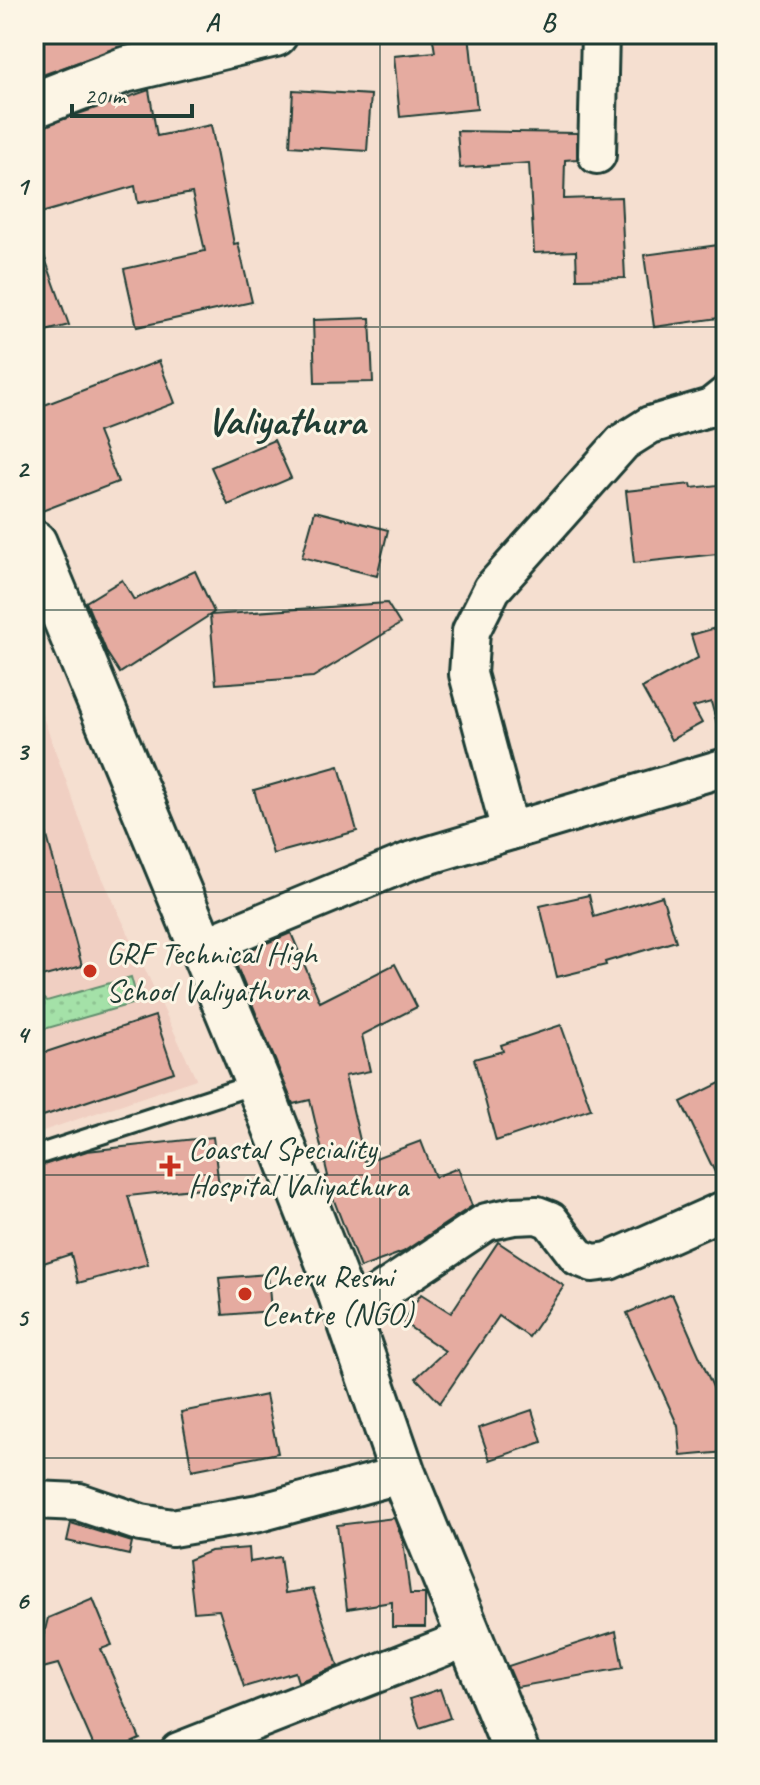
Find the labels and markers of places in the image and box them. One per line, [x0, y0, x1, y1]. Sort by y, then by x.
place label: GRF Technical High School Valiyathura [106, 933, 319, 1011]
marker: GRF Technical High School Valiyathura [81, 962, 99, 980]
place label: Coastal Speciality Hospital Valiyathura [188, 1128, 410, 1206]
marker: Coastal Speciality Hospital Valiyathura [159, 1155, 181, 1177]
place label: Cheru Resmi Centre (NGO) [261, 1256, 415, 1334]
marker: Cheru Resmi Centre (NGO) [236, 1285, 254, 1303]

